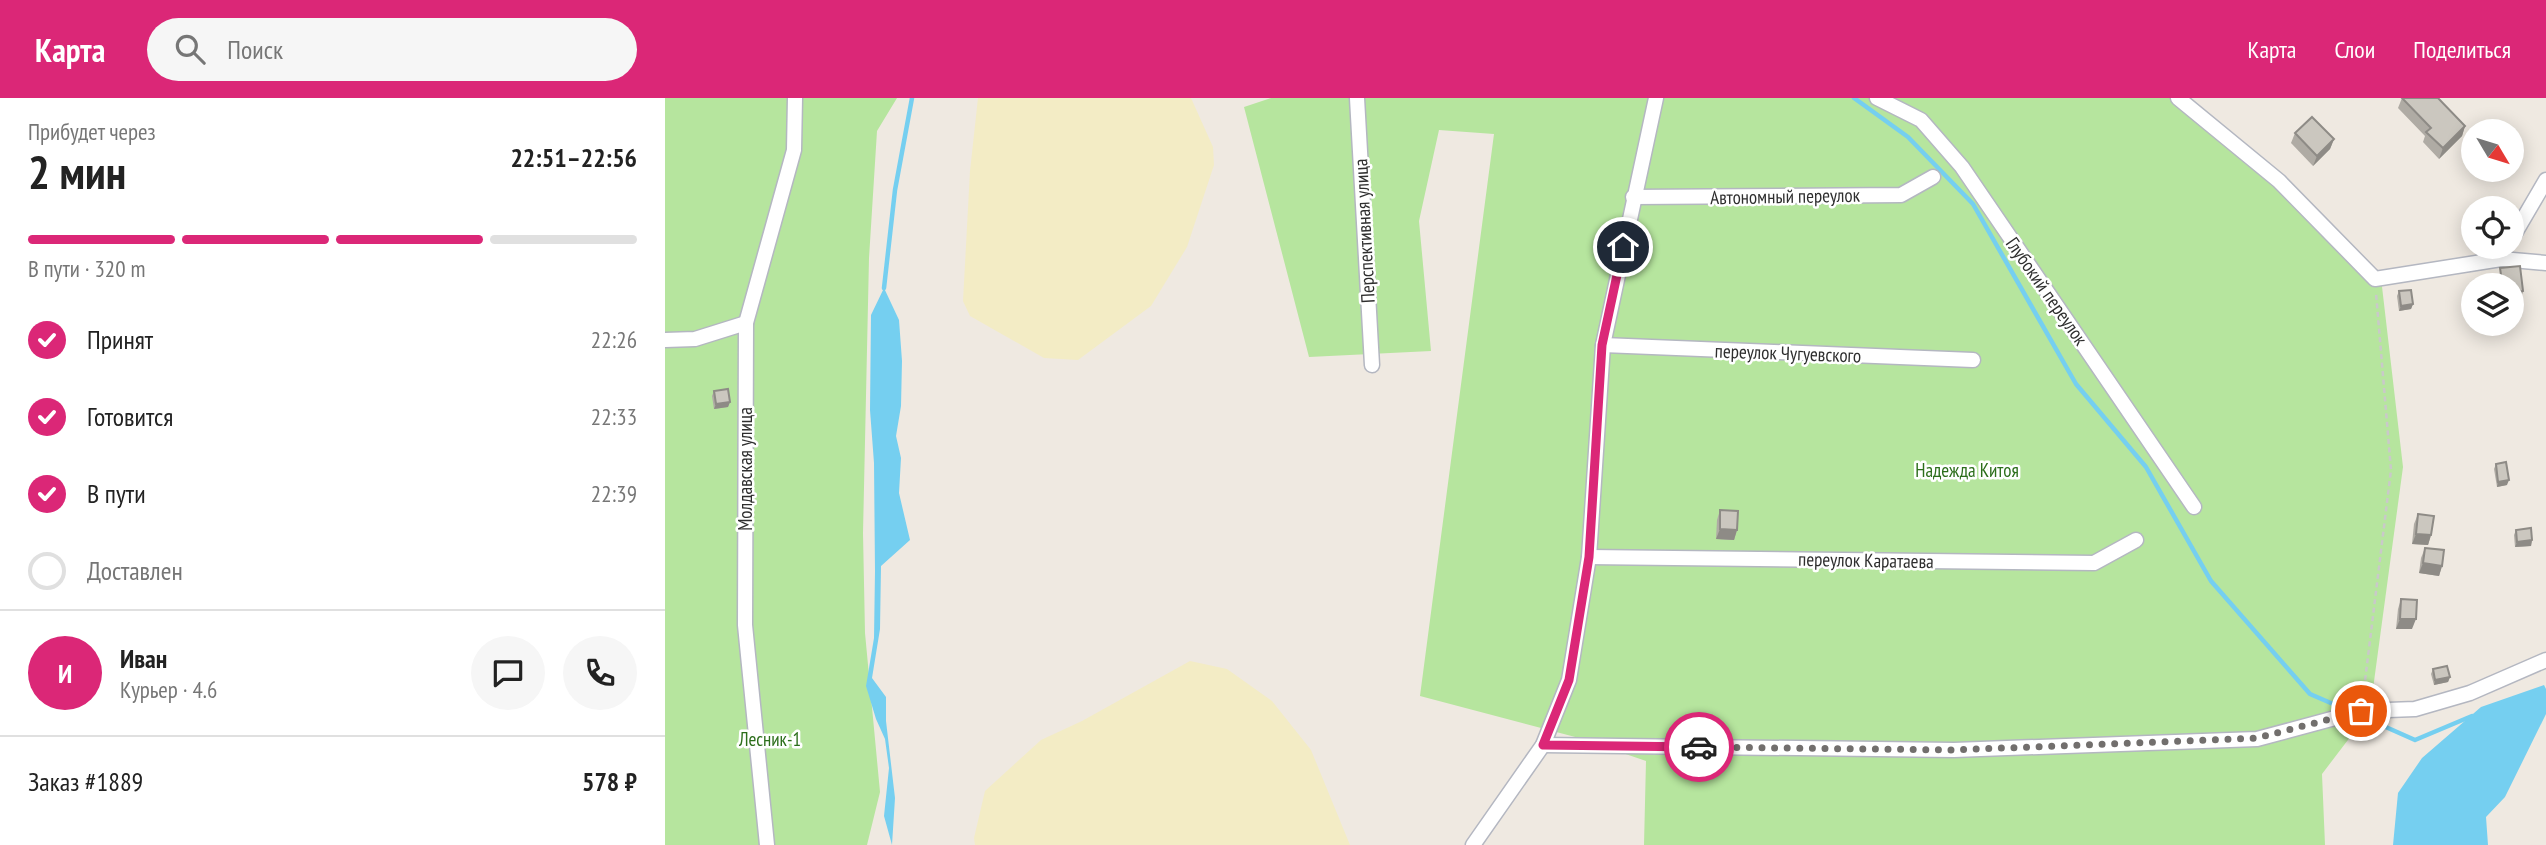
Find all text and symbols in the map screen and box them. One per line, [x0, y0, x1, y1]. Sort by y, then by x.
search box [147, 18, 637, 81]
text: Карта [35, 28, 105, 71]
icon: search [171, 30, 209, 68]
text: Поиск [227, 33, 283, 66]
text: Карта [2248, 34, 2296, 65]
text: Слои [2334, 34, 2375, 65]
text: Поделиться [2413, 34, 2511, 65]
text: Прибудет через [28, 117, 156, 146]
north arrow [2461, 119, 2523, 182]
map controls [2461, 119, 2524, 336]
text: 22:51–22:56 [510, 141, 637, 174]
text: 2 мин [28, 142, 126, 202]
street label: Перспективная улица [1348, 158, 1380, 304]
street label: Автономный переулок [1710, 183, 1861, 209]
button: locate [2461, 196, 2524, 259]
pin [1593, 217, 1653, 277]
icon: home [1604, 228, 1642, 266]
street label: Глубокий переулок [2001, 232, 2094, 350]
text: В пути · 320 m [28, 254, 145, 283]
button: layers [2461, 273, 2524, 336]
icon: check [28, 321, 66, 359]
text: Принят [87, 323, 153, 356]
text: 22:26 [591, 325, 637, 354]
street label: переулок Чугуевского [1714, 338, 1862, 368]
icon: check [28, 398, 66, 436]
text: Готовится [87, 400, 173, 433]
text: 22:33 [591, 402, 637, 431]
street label: Молдавская улица [733, 407, 757, 531]
park label: Надежда Китоя [1915, 458, 2019, 482]
icon: check [28, 475, 66, 513]
text: В пути [87, 477, 146, 510]
text: 22:39 [591, 479, 637, 508]
street label: переулок Каратаева [1798, 547, 1934, 573]
text: Доставлен [87, 554, 183, 587]
button: chat [471, 636, 545, 710]
button: phone [563, 636, 637, 710]
text: Иван [120, 642, 167, 675]
text: И [58, 657, 72, 690]
text: Курьер · 4.6 [120, 675, 217, 704]
pin [2331, 681, 2391, 741]
icon: bag [2342, 692, 2380, 730]
courier [1664, 712, 1734, 782]
park label: Лесник-1 [738, 727, 801, 751]
icon: car [1680, 728, 1718, 766]
text: Заказ #1889 [28, 765, 143, 798]
text: 578 ₽ [582, 765, 637, 798]

